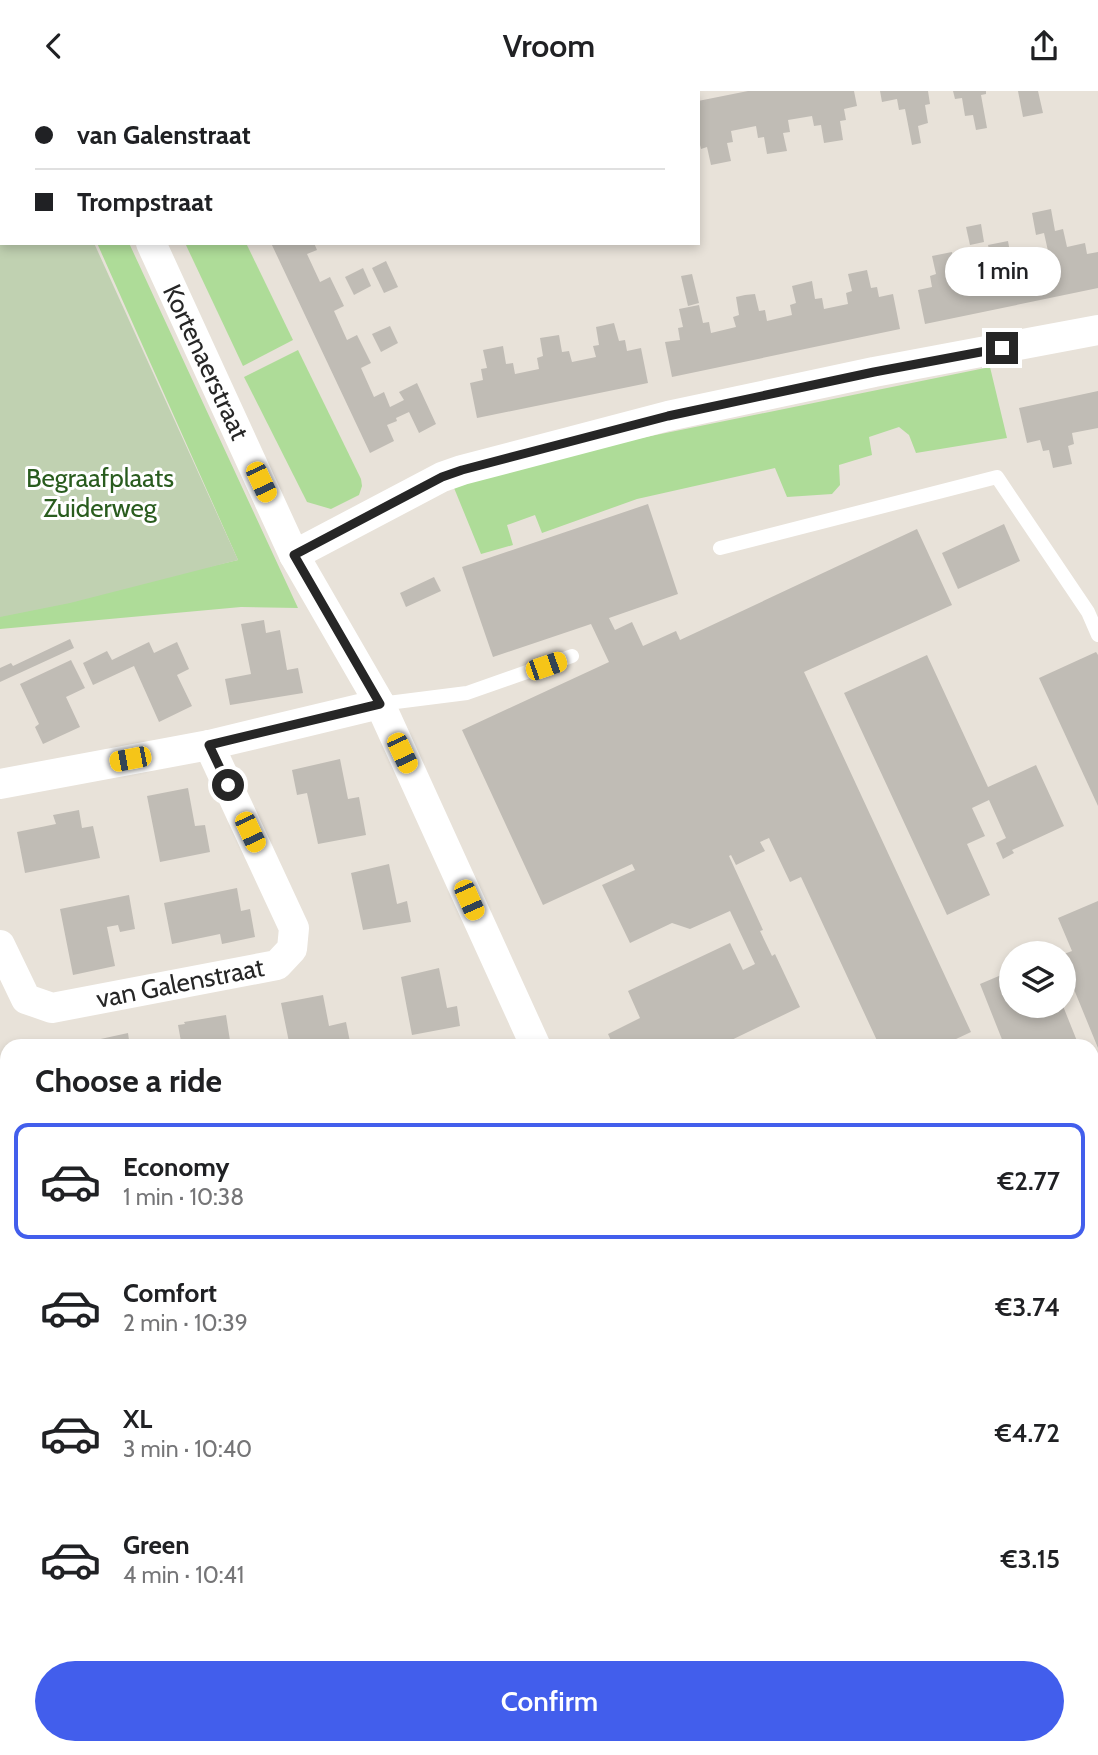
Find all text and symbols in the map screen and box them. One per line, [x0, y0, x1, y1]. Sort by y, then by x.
text: Vroom [503, 26, 595, 65]
icon: back [35, 27, 73, 65]
icon: share [1025, 27, 1063, 65]
text: van Galenstraat [77, 119, 251, 151]
text: Trompstraat [77, 186, 213, 218]
callout: 1 min [944, 247, 1060, 295]
text: 1 min [977, 257, 1029, 285]
street label: Kortenaerstraat [156, 279, 256, 445]
route end [986, 332, 1018, 364]
car [243, 459, 280, 505]
park label: Begraafplaats Zuiderweg [26, 462, 174, 524]
car [523, 649, 570, 683]
car [384, 730, 421, 776]
car [108, 745, 153, 773]
route start [212, 769, 244, 801]
car [232, 809, 269, 855]
car [451, 877, 488, 923]
map controls [999, 941, 1076, 1018]
button: layers [999, 941, 1076, 1018]
street label: van Galenstraat [93, 951, 267, 1015]
text: Choose a ride [35, 1061, 222, 1100]
icon: car [39, 1150, 102, 1213]
text: Economy [123, 1151, 229, 1183]
text: €2.77 [997, 1165, 1060, 1197]
text: 1 min · 10:38 [123, 1183, 244, 1211]
icon: car [39, 1276, 102, 1339]
text: Comfort [123, 1277, 217, 1309]
text: €3.74 [995, 1291, 1060, 1323]
text: 2 min · 10:39 [123, 1309, 248, 1337]
icon: car [39, 1402, 102, 1465]
text: XL [123, 1403, 152, 1435]
text: €4.72 [995, 1417, 1060, 1449]
text: 3 min · 10:40 [123, 1435, 252, 1463]
icon: car [39, 1528, 102, 1591]
text: Green [123, 1529, 190, 1561]
text: €3.15 [1001, 1543, 1060, 1575]
text: 4 min · 10:41 [123, 1561, 244, 1589]
button: Confirm [35, 1661, 1064, 1741]

